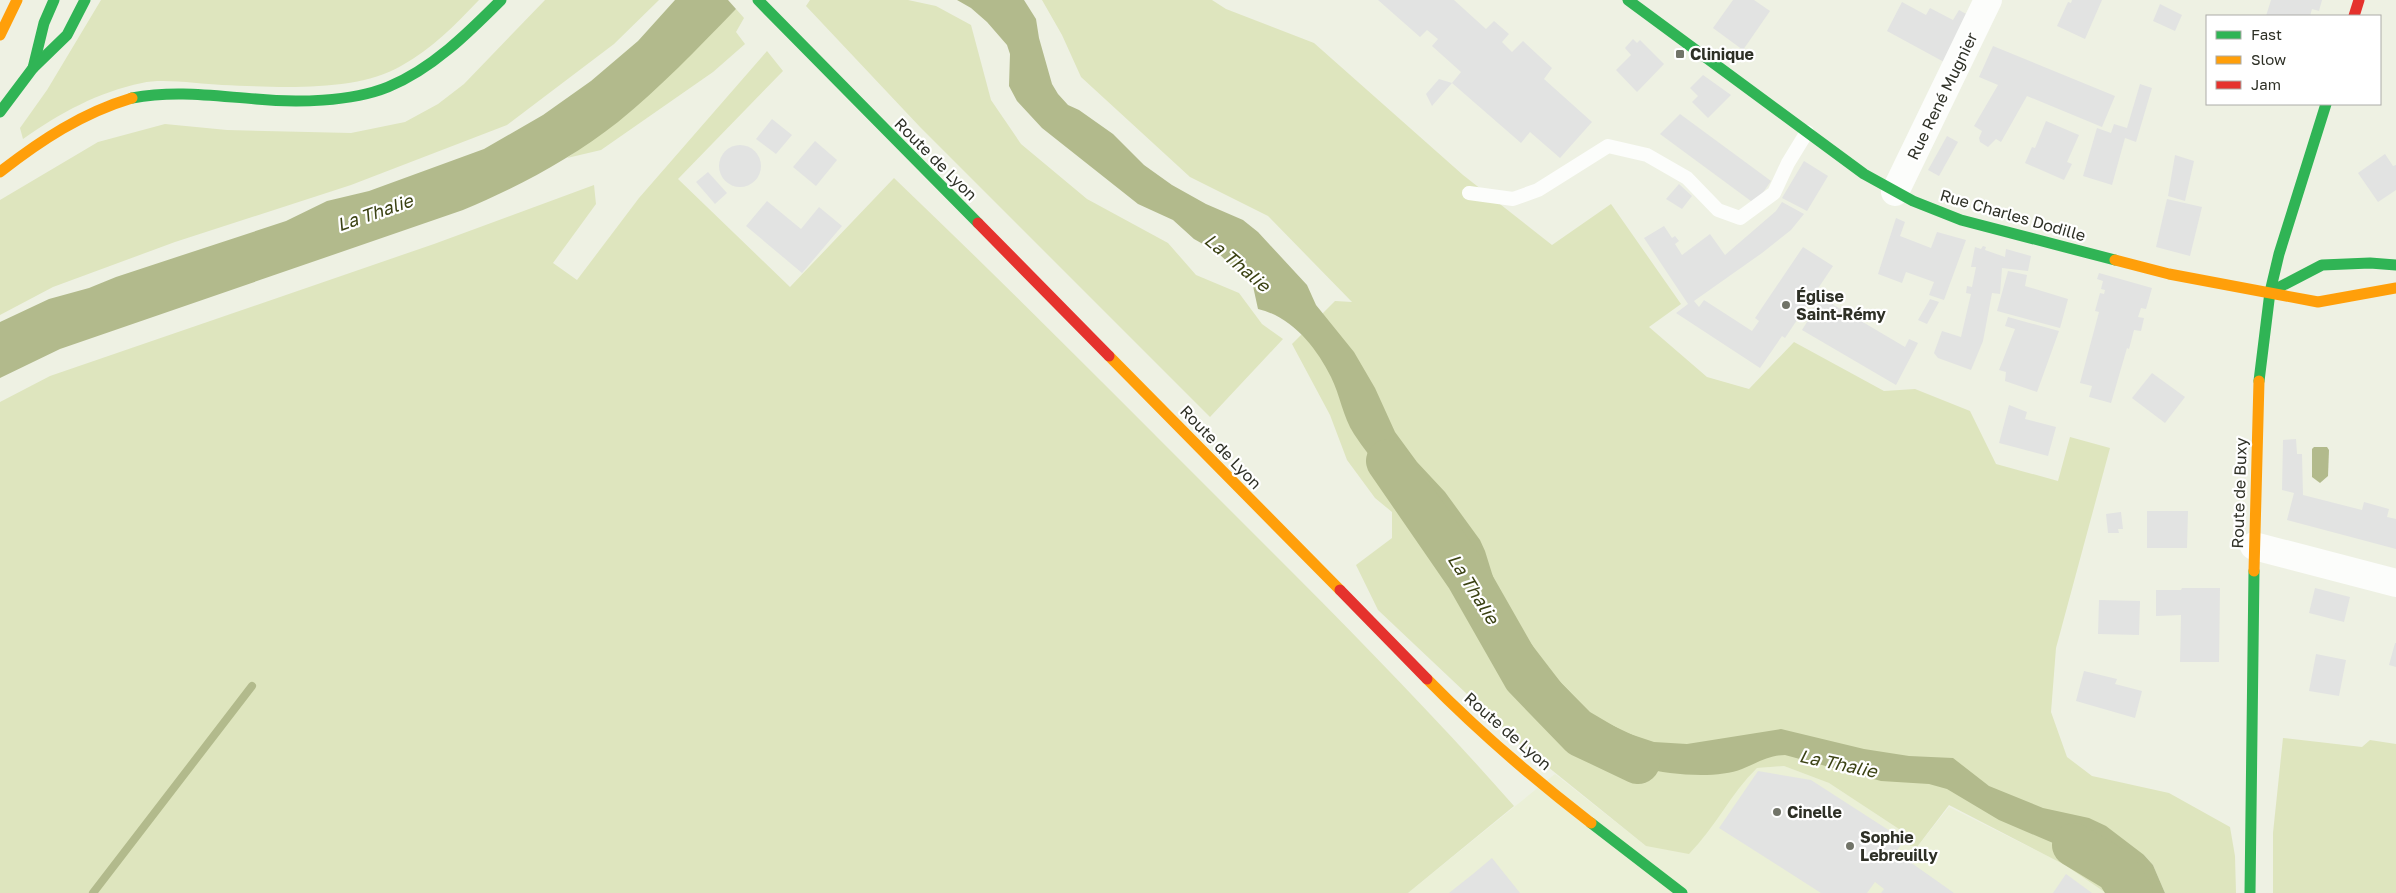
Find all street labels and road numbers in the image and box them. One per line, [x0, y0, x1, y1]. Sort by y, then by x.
street label: Rue René Mugnier [1902, 29, 1982, 163]
street label: Route de Lyon [890, 113, 982, 205]
street label: Rue Charles Dodille [1938, 185, 2088, 245]
street label: Route de Lyon [1176, 401, 1266, 493]
street label: Route de Buxy [2227, 437, 2251, 549]
street label: Route de Lyon [1460, 688, 1556, 774]

